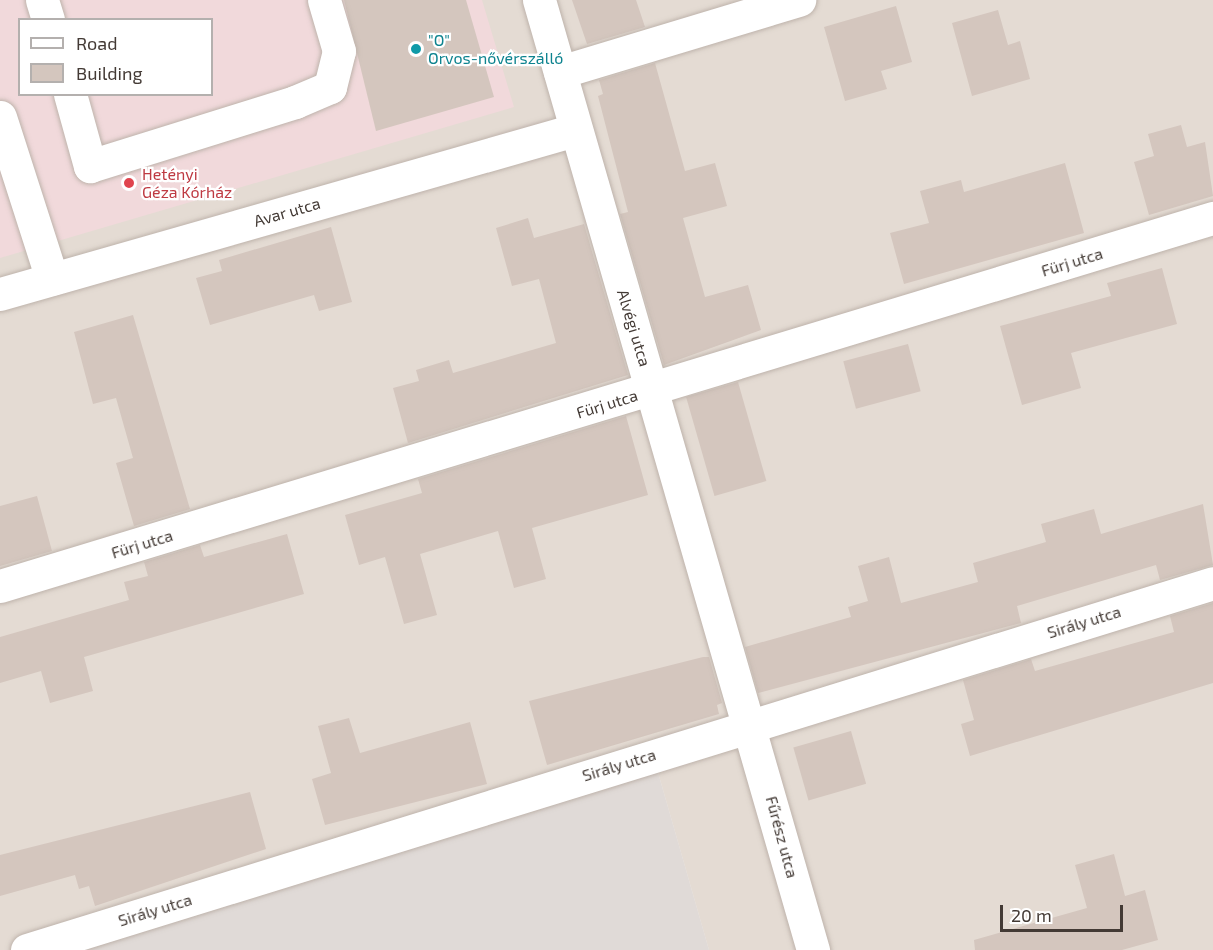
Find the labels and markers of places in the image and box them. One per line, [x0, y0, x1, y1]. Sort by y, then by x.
place label: "O" Orvos-nővérszálló [428, 30, 563, 68]
marker: "O" Orvos-nővérszálló [409, 42, 423, 56]
place label: Hetényi Géza Kórház [142, 164, 232, 202]
marker: Hetényi Géza Kórház [120, 174, 138, 192]

